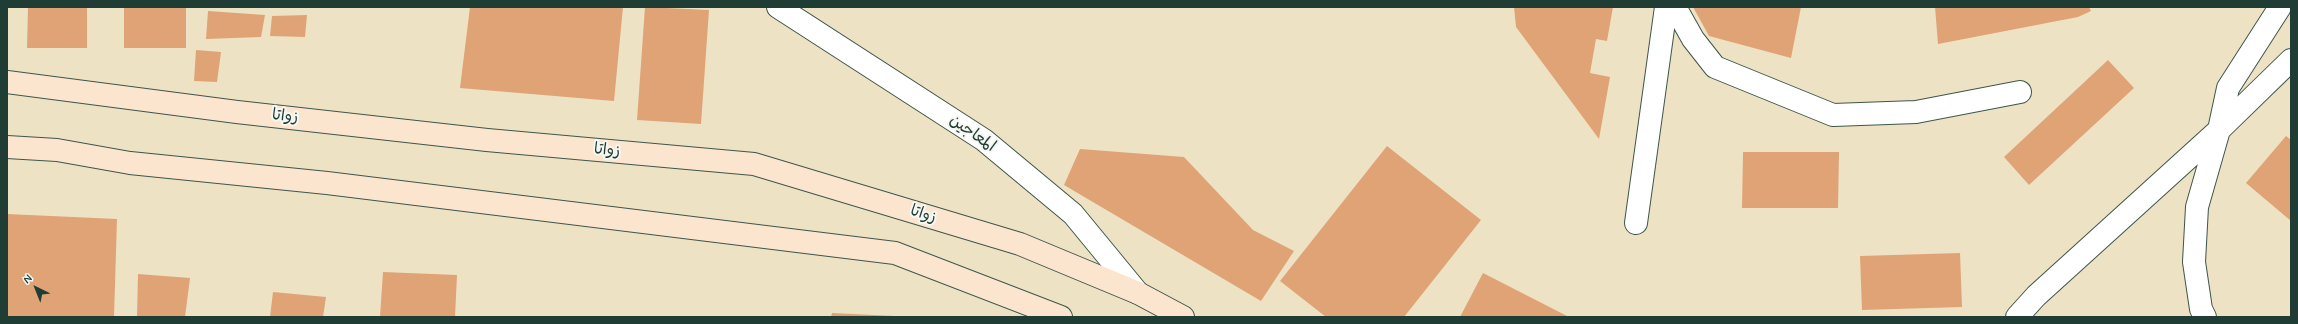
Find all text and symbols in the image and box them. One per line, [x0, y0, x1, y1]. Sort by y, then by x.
street label: زواتا [271, 106, 299, 128]
street label: المعاجين [945, 111, 999, 157]
street label: زواتا [593, 140, 621, 162]
street label: زواتا [908, 202, 938, 228]
north arrow [16, 268, 56, 308]
text: N [20, 272, 35, 287]

